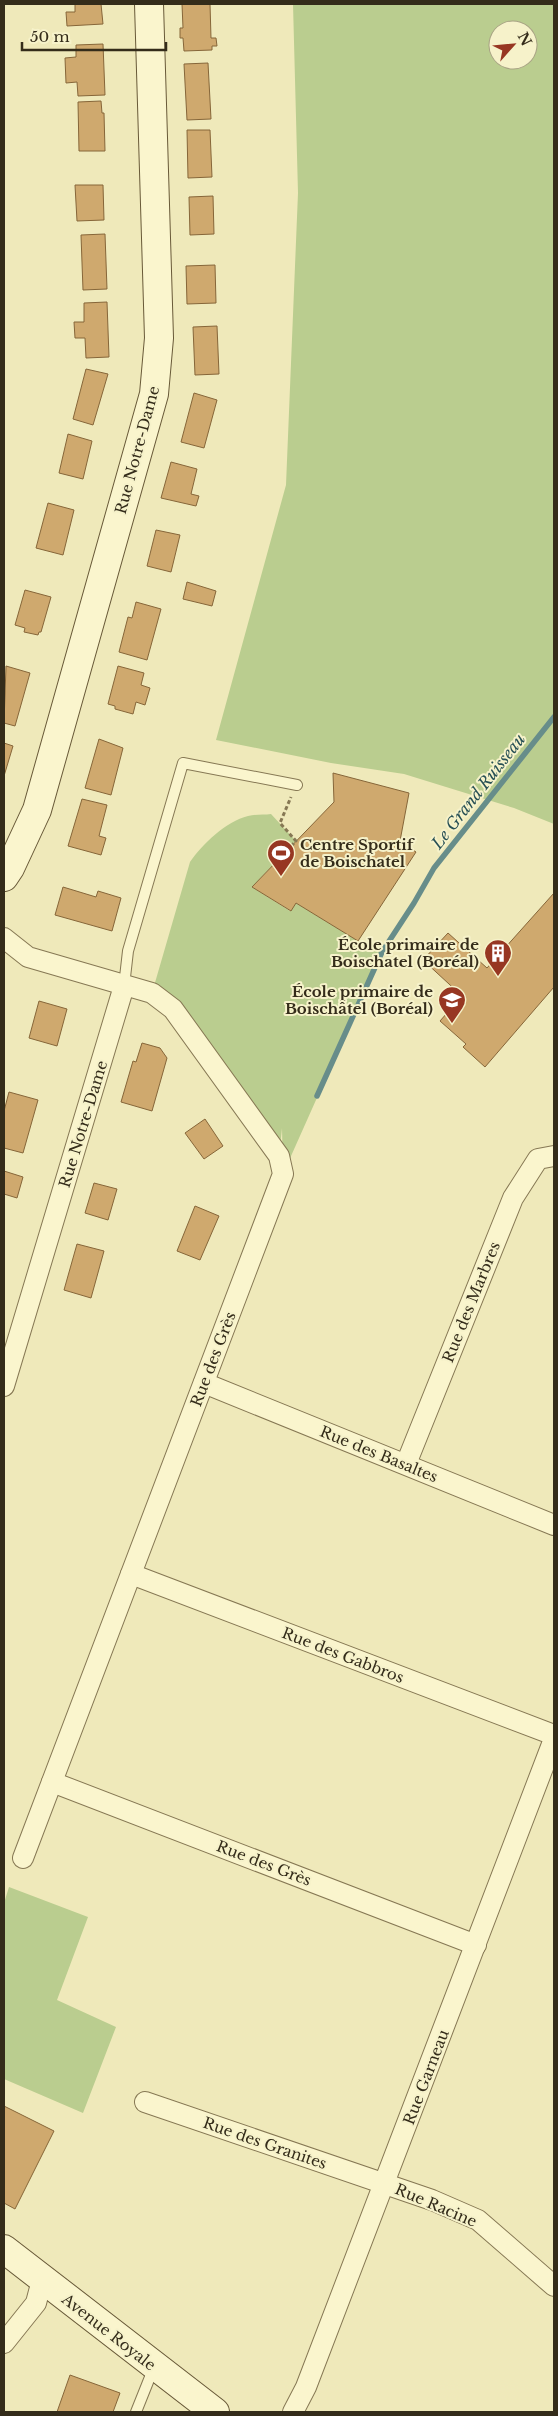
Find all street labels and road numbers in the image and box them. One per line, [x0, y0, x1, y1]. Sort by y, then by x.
street label: Rue Notre-Dame [111, 384, 163, 516]
street label: Rue Notre-Dame [55, 1058, 111, 1190]
street label: Rue des Marbres [438, 1239, 504, 1365]
street label: Rue des Grès [186, 1309, 240, 1409]
street label: Rue des Basaltes [317, 1422, 441, 1486]
street label: Rue des Gabbros [279, 1623, 407, 1687]
street label: Rue des Grès [214, 1836, 314, 1890]
street label: Rue Garneau [399, 2027, 453, 2127]
street label: Rue des Granites [201, 2113, 330, 2173]
street label: Rue Racine [392, 2179, 480, 2231]
street label: Avenue Royale [58, 2289, 160, 2375]

